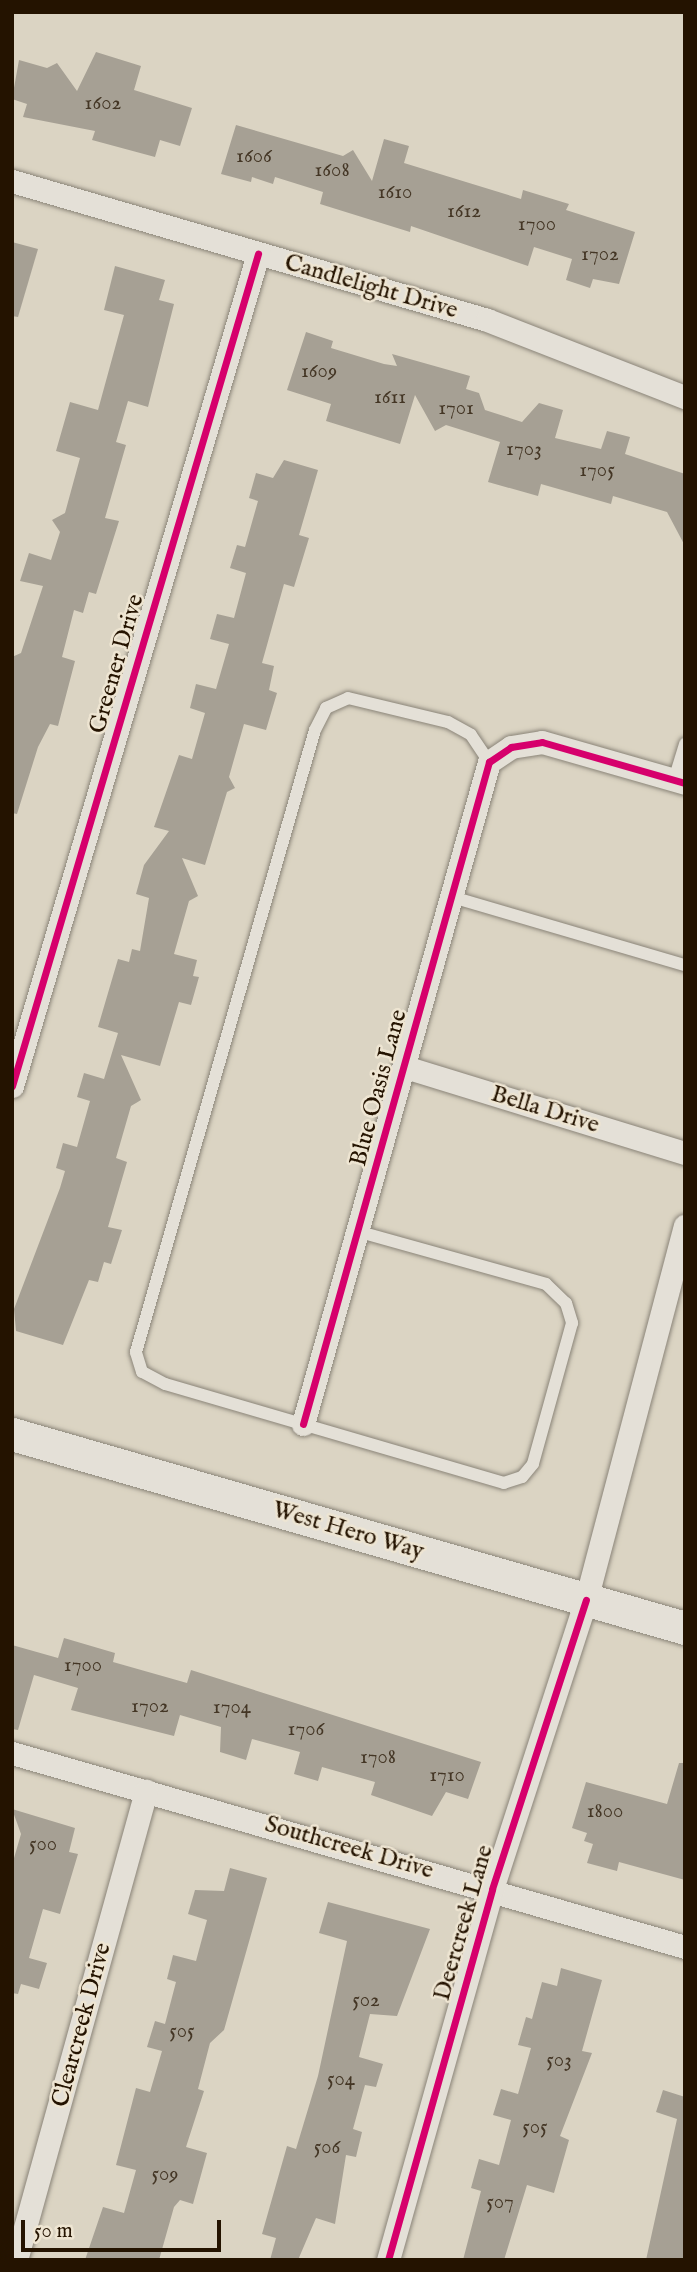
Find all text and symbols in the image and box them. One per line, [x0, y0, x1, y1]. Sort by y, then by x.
house number: 1602 [85, 91, 121, 117]
house number: 1606 [236, 144, 272, 170]
house number: 1608 [314, 158, 350, 184]
house number: 1610 [378, 180, 412, 206]
house number: 1612 [447, 199, 481, 225]
house number: 1700 [518, 212, 556, 238]
house number: 1702 [581, 242, 619, 268]
street label: Candlelight Drive [281, 249, 461, 325]
house number: 1609 [301, 359, 337, 385]
house number: 1611 [374, 385, 406, 411]
house number: 1701 [438, 396, 474, 422]
house number: 1703 [506, 437, 542, 463]
house number: 1705 [579, 458, 615, 484]
street label: Greener Drive [83, 591, 151, 737]
street label: Blue Oasis Lane [344, 1006, 414, 1170]
street label: Bella Drive [487, 1080, 603, 1140]
street label: West Hero Way [269, 1496, 427, 1566]
house number: 1700 [64, 1653, 102, 1679]
house number: 1702 [131, 1694, 169, 1720]
house number: 1704 [213, 1695, 251, 1721]
house number: 1706 [288, 1717, 324, 1743]
house number: 1708 [360, 1745, 396, 1771]
house number: 1710 [429, 1763, 465, 1789]
house number: 1800 [587, 1799, 623, 1825]
street label: Southcreek Drive [262, 1810, 436, 1886]
house number: 500 [29, 1832, 57, 1858]
street label: Deercreek Lane [428, 1842, 500, 2004]
street label: Clearcreek Drive [46, 1940, 118, 2110]
house number: 502 [352, 1988, 380, 2014]
house number: 505 [169, 2019, 195, 2045]
house number: 503 [546, 2048, 572, 2074]
house number: 504 [327, 2067, 355, 2093]
house number: 505 [522, 2115, 548, 2141]
house number: 506 [314, 2135, 340, 2161]
house number: 509 [151, 2162, 179, 2188]
house number: 507 [486, 2190, 514, 2216]
scale bar [24, 2206, 224, 2250]
text: 50 m [34, 2218, 73, 2245]

